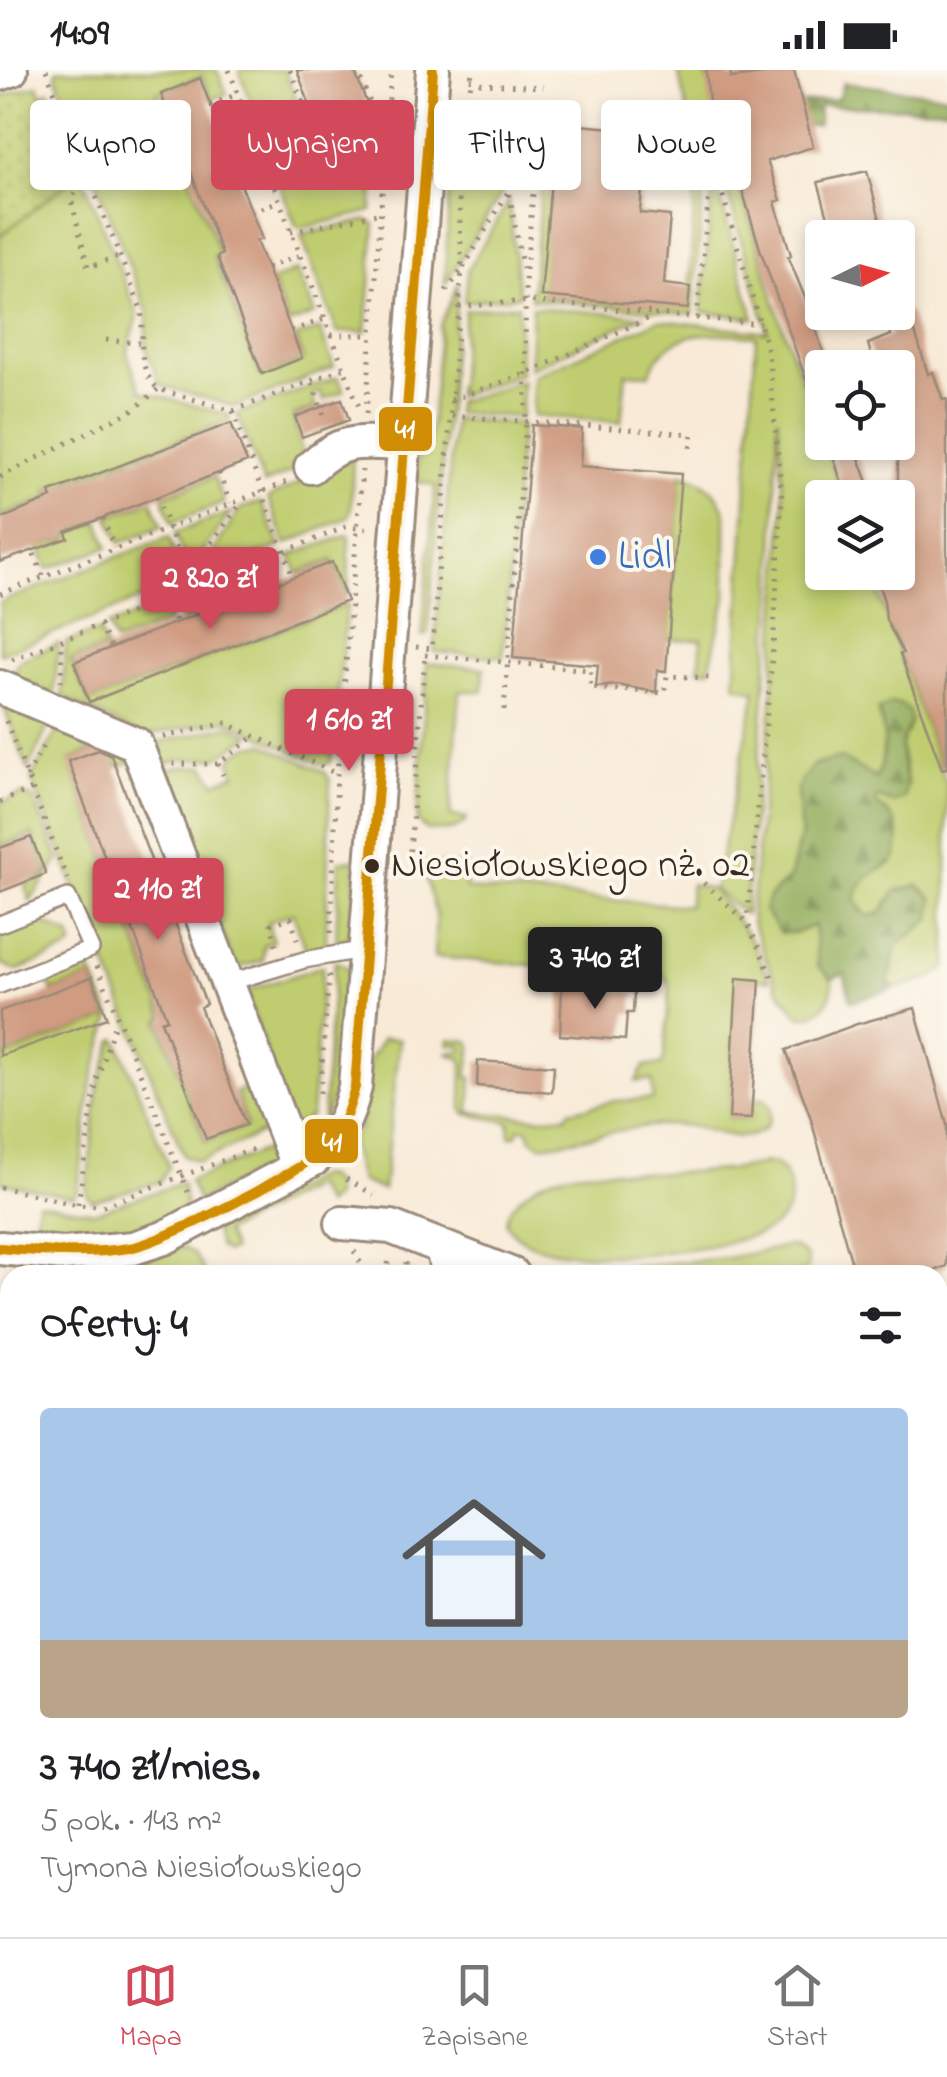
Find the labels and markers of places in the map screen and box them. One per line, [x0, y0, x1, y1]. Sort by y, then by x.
place label: Lidl [618, 527, 672, 588]
marker: Lidl [587, 546, 609, 568]
pin: 2 820 zł [107, 547, 313, 632]
pin: 1 610 zł [246, 689, 452, 774]
place label: Niesiołowskiego nż. 02 [391, 837, 750, 896]
marker: Niesiołowskiego nż. 02 [362, 856, 382, 876]
pin: 2 110 zł [55, 858, 261, 943]
pin: 3 740 zł [492, 927, 698, 1012]

